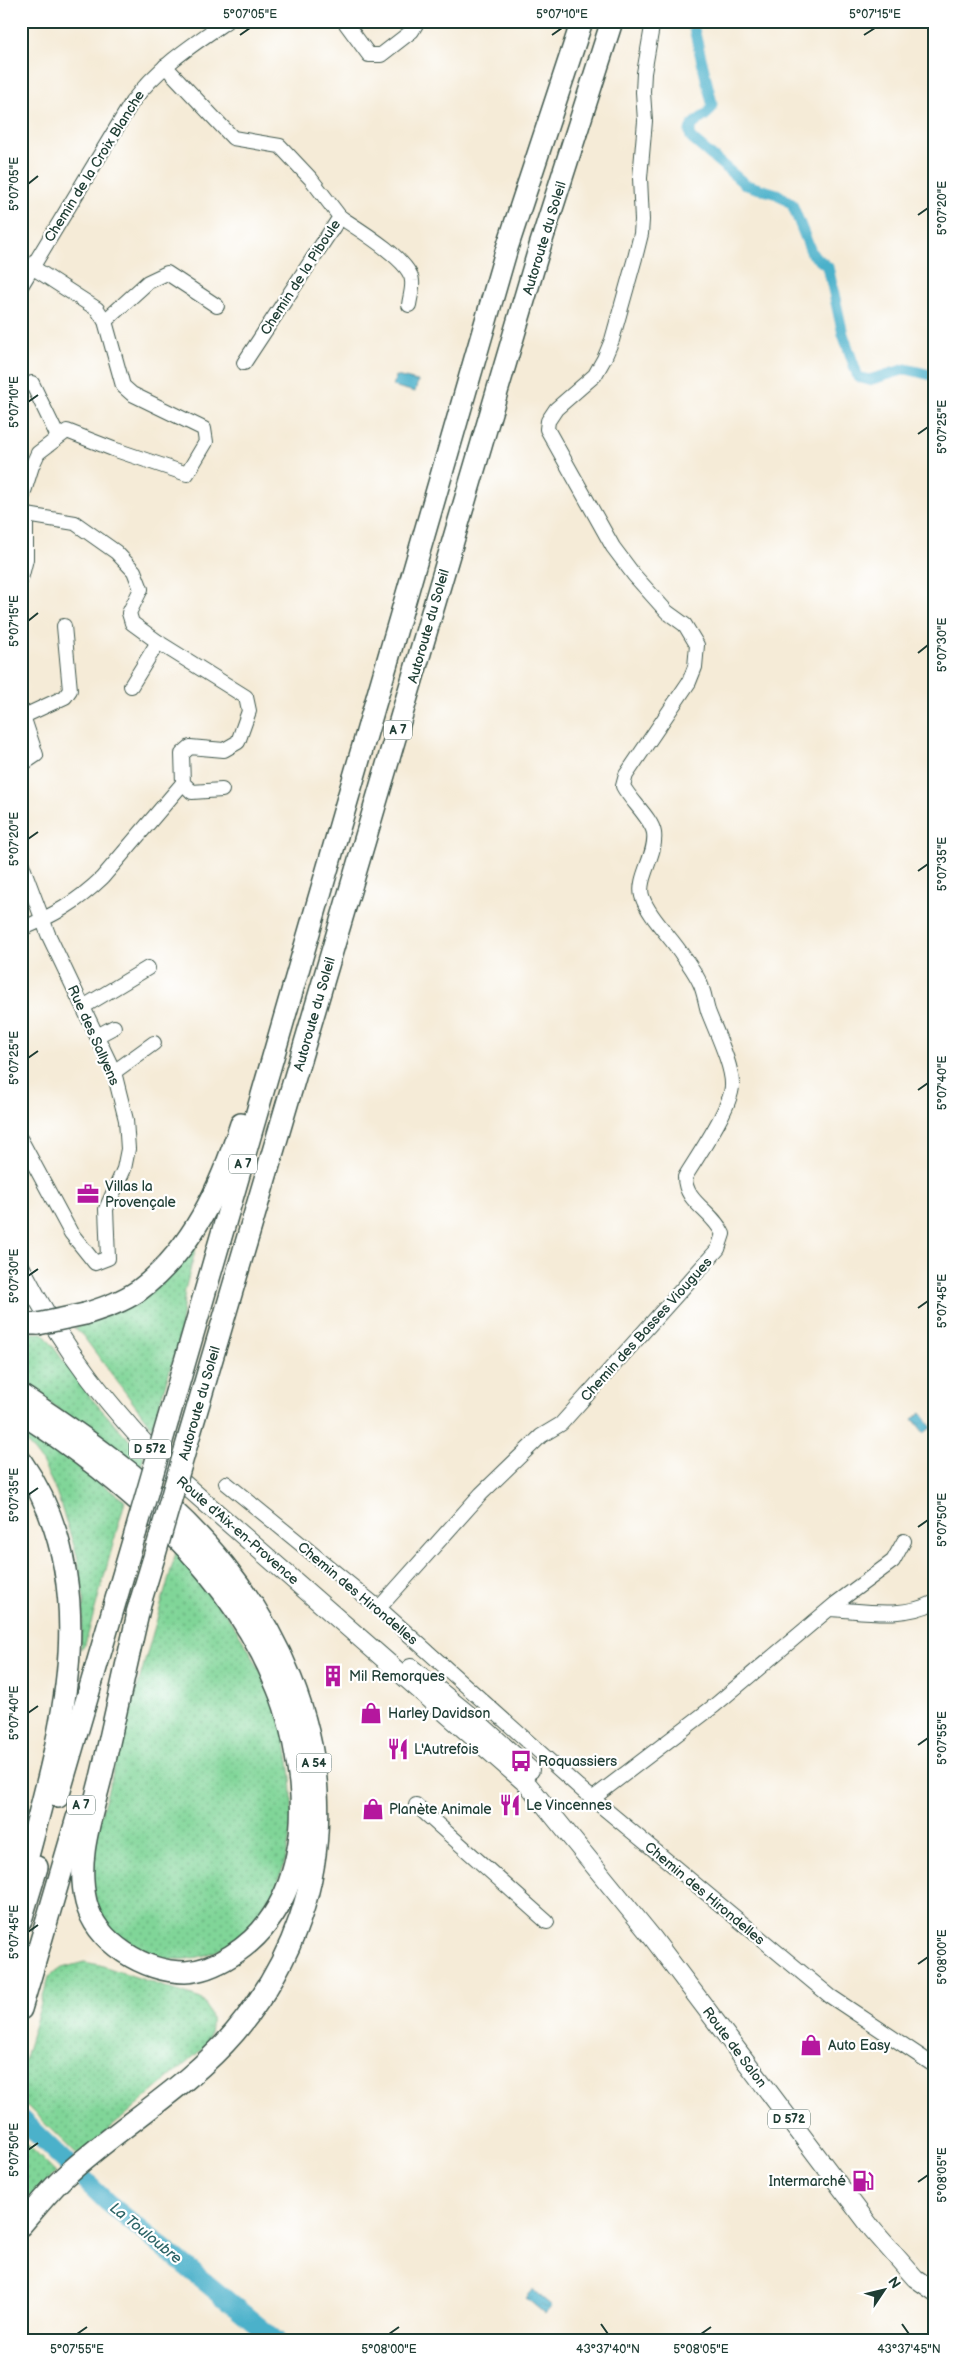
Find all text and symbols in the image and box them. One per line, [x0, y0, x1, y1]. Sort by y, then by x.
text: 5°07'05"E [223, 7, 277, 22]
text: 5°07'10"E [536, 7, 588, 22]
text: 5°07'15"E [849, 7, 901, 22]
street label: Chemin de la Croix Blanche [41, 87, 148, 245]
text: 5°07'05"E [7, 157, 22, 211]
street label: Autoroute du Soleil [519, 179, 570, 297]
text: 5°07'20"E [935, 181, 950, 235]
street label: Chemin de la Piboule [257, 216, 344, 338]
text: 5°07'10"E [7, 376, 22, 428]
text: 5°07'25"E [935, 400, 950, 454]
street label: Autoroute du Soleil [404, 567, 453, 685]
text: 5°07'15"E [7, 595, 22, 647]
text: 5°07'30"E [935, 618, 950, 672]
road number: A 7 [384, 720, 412, 740]
text: 5°07'20"E [7, 812, 22, 866]
text: 5°07'35"E [935, 837, 950, 891]
street label: Autoroute du Soleil [290, 955, 339, 1073]
street label: Rue des Sallyens [64, 982, 123, 1088]
text: 5°07'25"E [7, 1031, 22, 1085]
text: 5°07'40"E [935, 1056, 950, 1110]
road number: A 7 [229, 1154, 257, 1174]
place label: Villas la Provençale [105, 1178, 176, 1211]
office icon: Villas la Provençale [75, 1181, 101, 1207]
text: 5°07'30"E [7, 1249, 22, 1303]
street label: Chemin des Basses Viougues [577, 1254, 716, 1405]
text: 5°07'45"E [935, 1274, 950, 1328]
street label: Autoroute du Soleil [175, 1344, 224, 1462]
road number: D 572 [129, 1440, 171, 1458]
text: 5°07'35"E [7, 1468, 22, 1522]
street label: Route d'Aix-en-Provence [173, 1473, 302, 1588]
text: 5°07'50"E [935, 1493, 950, 1547]
street label: Chemin des Hirondelles [294, 1538, 421, 1649]
building icon: Mil Remorques [320, 1663, 346, 1689]
place label: Mil Remorques [349, 1668, 445, 1685]
text: 5°07'40"E [7, 1686, 22, 1740]
shop icon: Harley Davidson [358, 1700, 384, 1726]
place label: Harley Davidson [388, 1705, 490, 1722]
text: 5°07'55"E [935, 1711, 950, 1765]
restaurant icon: L'Autrefois [385, 1736, 411, 1762]
place label: L'Autrefois [414, 1741, 479, 1758]
bus stop icon: Roquassiers [508, 1748, 534, 1774]
place label: Roquassiers [538, 1753, 617, 1770]
road number: A 54 [296, 1754, 332, 1772]
restaurant icon: Le Vincennes [497, 1792, 523, 1818]
road number: A 7 [67, 1796, 95, 1814]
shop icon: Planète Animale [360, 1796, 386, 1822]
place label: Le Vincennes [526, 1797, 612, 1814]
place label: Planète Animale [389, 1801, 492, 1818]
street label: Chemin des Hirondelles [641, 1838, 768, 1949]
text: 5°07'45"E [7, 1905, 22, 1959]
text: 5°08'00"E [935, 1929, 950, 1985]
street label: Route de Salon [699, 2004, 771, 2091]
shop icon: Auto Easy [798, 2032, 824, 2058]
place label: Auto Easy [828, 2037, 891, 2054]
road number: D 572 [768, 2110, 810, 2128]
text: 5°07'50"E [7, 2123, 22, 2177]
text: 5°08'05"E [935, 2147, 950, 2203]
fuel station icon: Intermarché [850, 2168, 876, 2194]
place label: Intermarché [769, 2173, 847, 2190]
water label: La Touloubre [106, 2199, 186, 2268]
north arrow [858, 2264, 908, 2314]
text: N [884, 2274, 904, 2292]
text: 5°07'55"E [50, 2342, 104, 2357]
text: 5°08'00"E [361, 2342, 417, 2357]
text: 43°37'40"N [576, 2342, 640, 2357]
text: 5°08'05"E [673, 2342, 729, 2357]
text: 43°37'45"N [877, 2342, 941, 2357]

